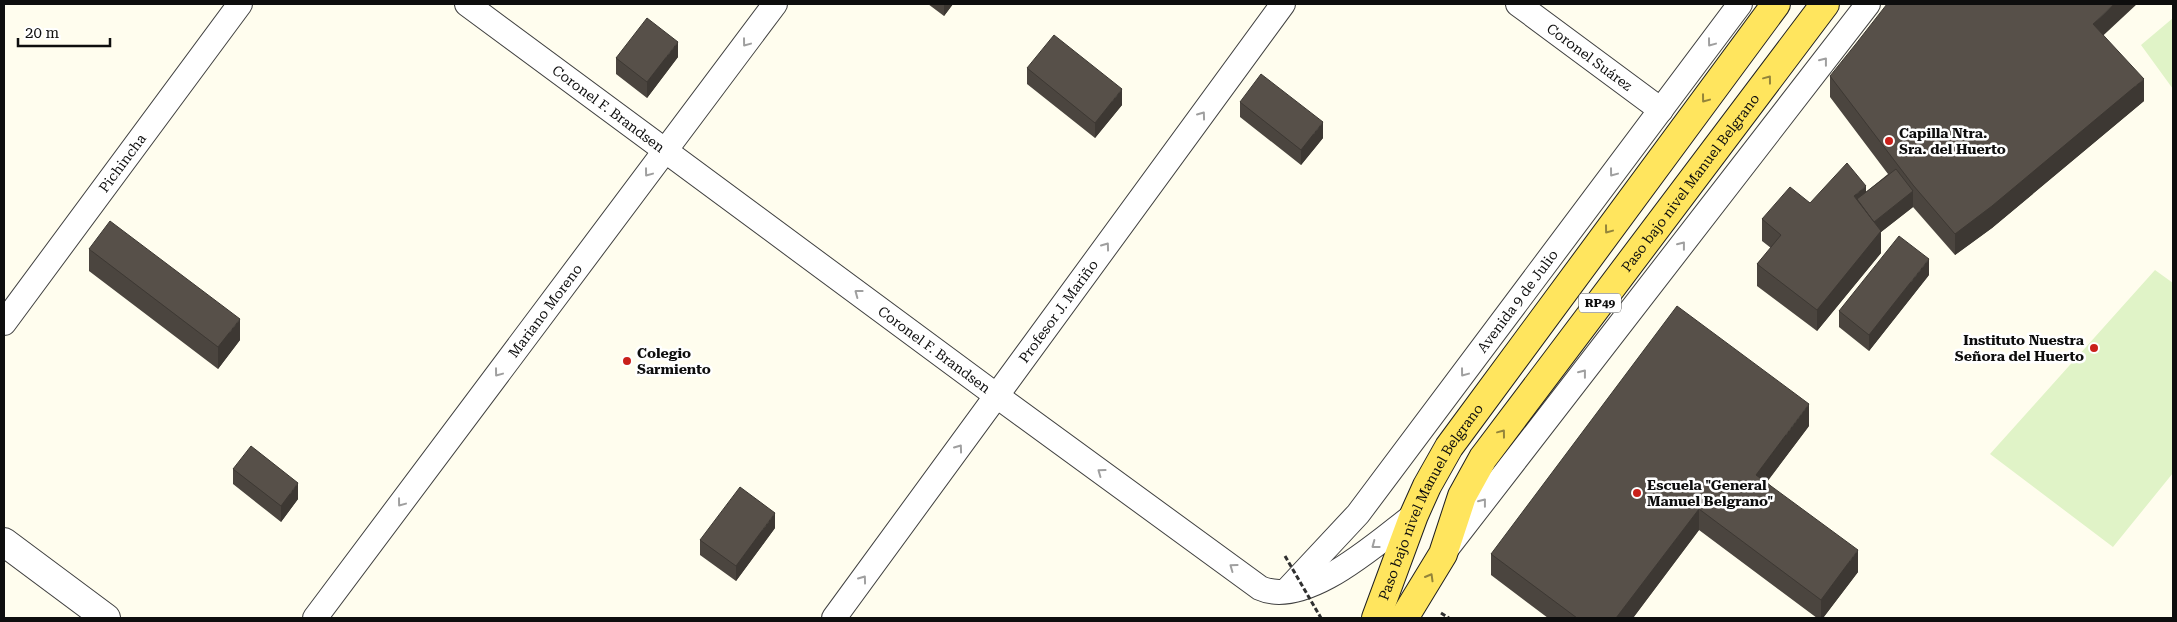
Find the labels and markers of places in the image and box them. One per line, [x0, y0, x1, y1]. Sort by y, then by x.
place label: Capilla Ntra. Sra. del Huerto [1899, 125, 2006, 157]
marker: Capilla Ntra. Sra. del Huerto [1883, 135, 1895, 147]
place label: Instituto Nuestra Señora del Huerto [1955, 332, 2085, 364]
marker: Instituto Nuestra Señora del Huerto [2088, 342, 2100, 354]
place label: Colegio Sarmiento [637, 345, 711, 377]
marker: Colegio Sarmiento [621, 355, 633, 367]
place label: Escuela "General Manuel Belgrano" [1647, 477, 1773, 509]
marker: Escuela "General Manuel Belgrano" [1631, 487, 1643, 499]

